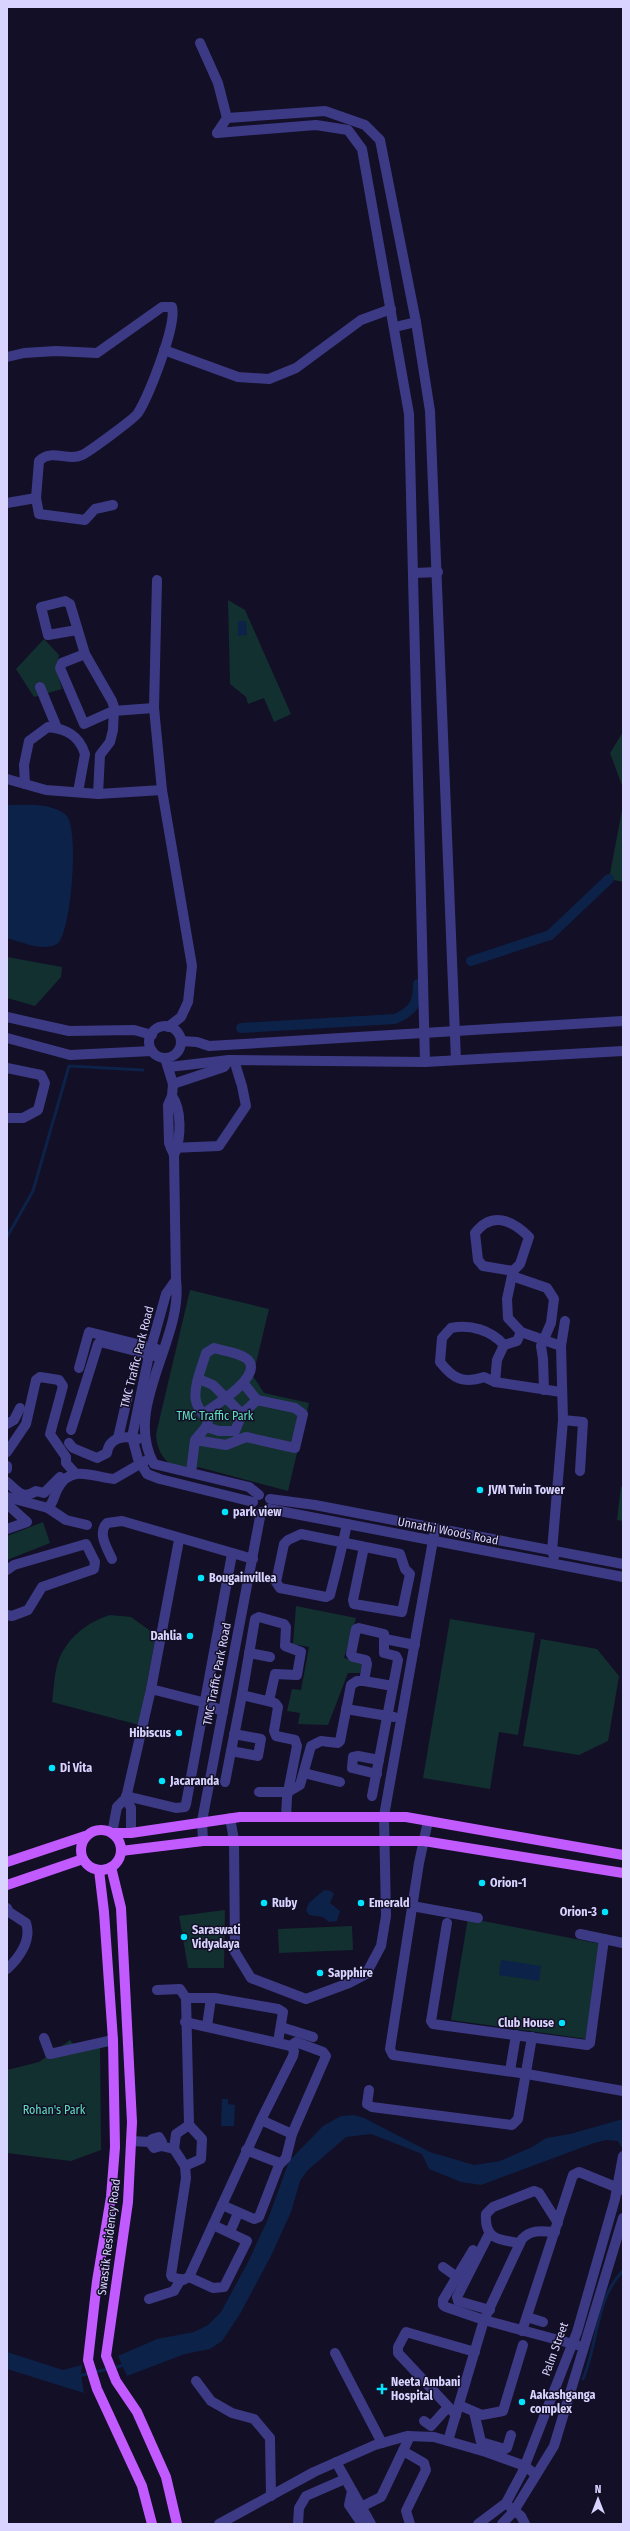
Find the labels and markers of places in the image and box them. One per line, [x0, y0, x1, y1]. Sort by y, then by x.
place label: JVM Twin Tower [487, 1483, 565, 1497]
marker: JVM Twin Tower [475, 1485, 485, 1495]
place label: park view [233, 1505, 282, 1519]
marker: park view [220, 1507, 230, 1517]
place label: Bougainvillea [209, 1571, 277, 1585]
marker: Bougainvillea [196, 1573, 206, 1583]
place label: Dahlia [150, 1629, 182, 1643]
marker: Dahlia [185, 1631, 195, 1641]
place label: Hibiscus [129, 1726, 172, 1740]
marker: Hibiscus [174, 1728, 184, 1738]
place label: Di Vita [60, 1761, 92, 1775]
marker: Di Vita [47, 1763, 57, 1773]
place label: Jacaranda [169, 1774, 219, 1788]
marker: Jacaranda [157, 1776, 167, 1786]
place label: Orion-1 [490, 1876, 527, 1890]
marker: Orion-1 [477, 1878, 487, 1888]
place label: Ruby [272, 1896, 297, 1910]
place label: Emerald [369, 1896, 409, 1910]
marker: Ruby [259, 1898, 269, 1908]
marker: Emerald [356, 1898, 366, 1908]
place label: Orion-3 [560, 1905, 597, 1919]
marker: Orion-3 [600, 1907, 610, 1917]
place label: Saraswati Vidyalaya [191, 1923, 241, 1951]
marker: Saraswati Vidyalaya [179, 1932, 189, 1942]
place label: Sapphire [328, 1966, 373, 1980]
marker: Sapphire [315, 1968, 325, 1978]
place label: Club House [498, 2016, 554, 2030]
marker: Club House [557, 2018, 567, 2028]
place label: Neeta Ambani Hospital [391, 2375, 460, 2403]
marker: Neeta Ambani Hospital [376, 2383, 388, 2395]
place label: Aakashganga complex [529, 2388, 595, 2416]
marker: Aakashganga complex [517, 2397, 527, 2407]

